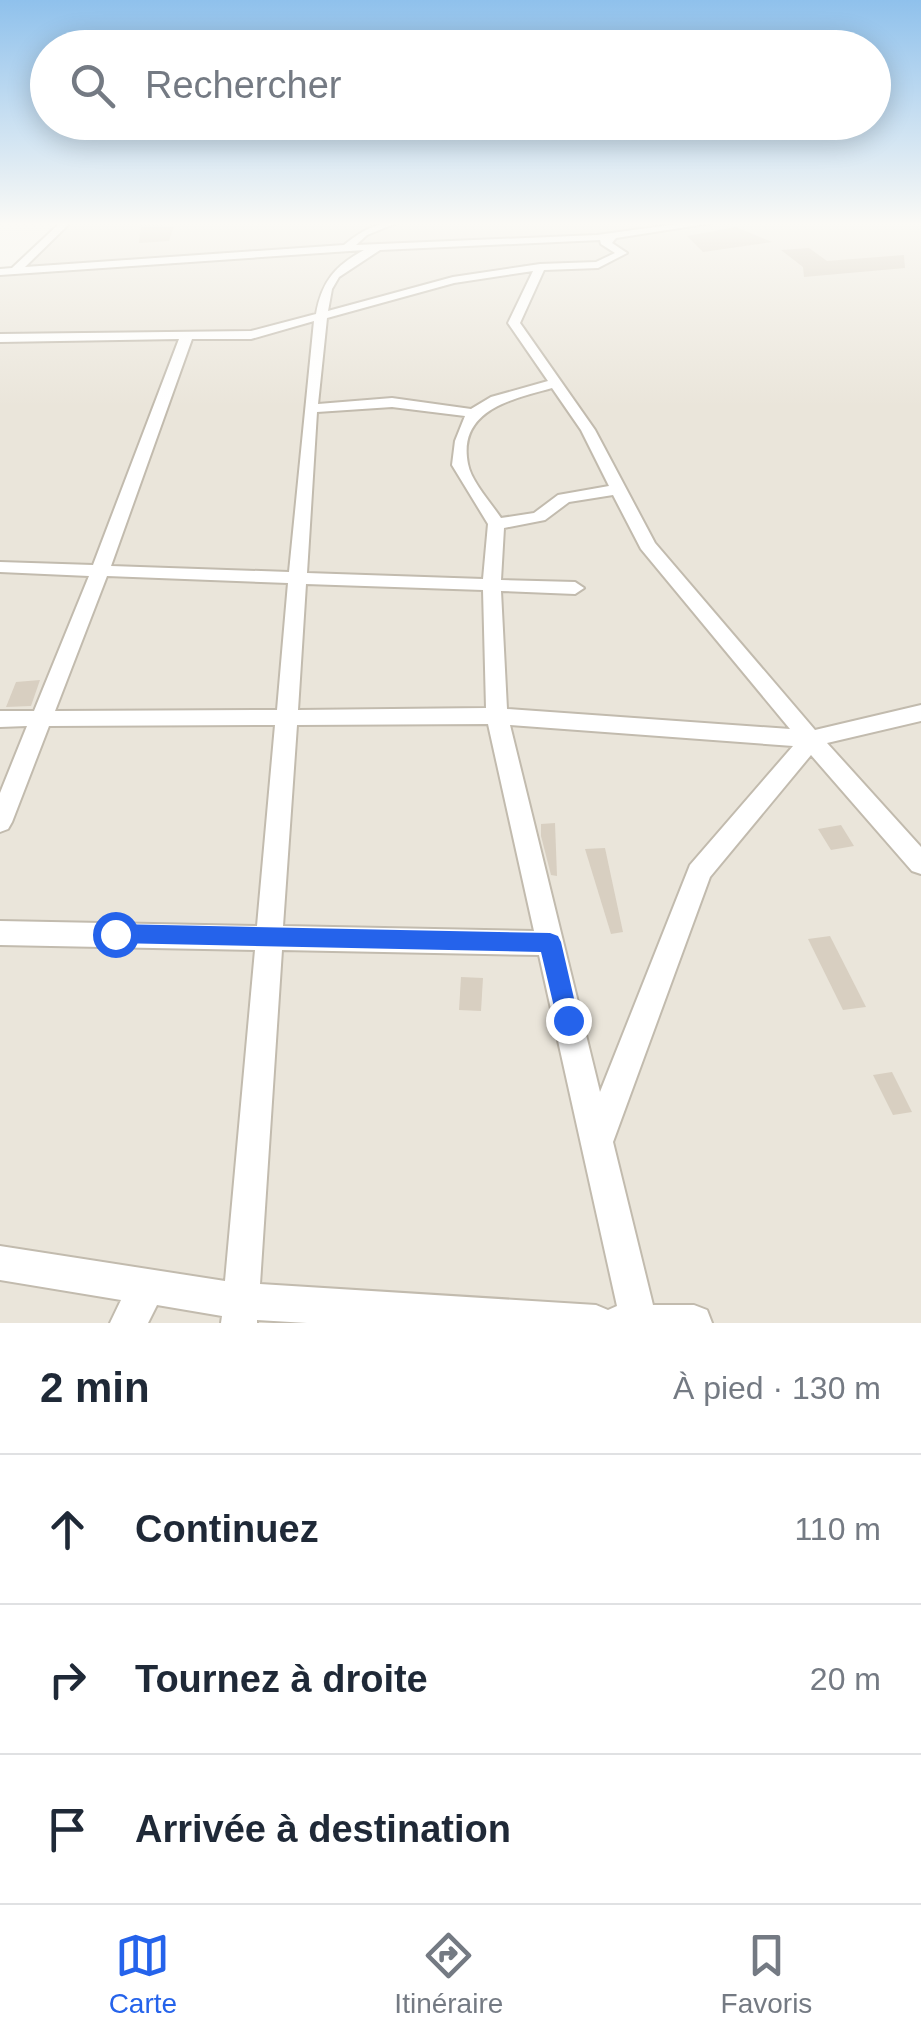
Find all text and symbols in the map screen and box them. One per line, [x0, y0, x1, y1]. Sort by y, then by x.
search box [30, 30, 891, 140]
icon: search [65, 58, 120, 113]
text: Rechercher [145, 64, 341, 106]
route start [93, 912, 139, 958]
route end [546, 998, 592, 1044]
text: 2 min [40, 1364, 150, 1411]
text: À pied · 130 m [673, 1370, 881, 1406]
icon: ahead [40, 1502, 95, 1557]
text: Continuez [135, 1508, 319, 1550]
text: 110 m [794, 1511, 881, 1547]
icon: right [40, 1652, 95, 1707]
text: Tournez à droite [135, 1658, 428, 1700]
text: 20 m [810, 1661, 881, 1697]
icon: arrive [40, 1802, 95, 1857]
text: Arrivée à destination [135, 1808, 511, 1850]
tab: Carte [109, 1928, 177, 2020]
tab: Itinéraire [394, 1928, 503, 2020]
tab: Favoris [721, 1928, 812, 2020]

